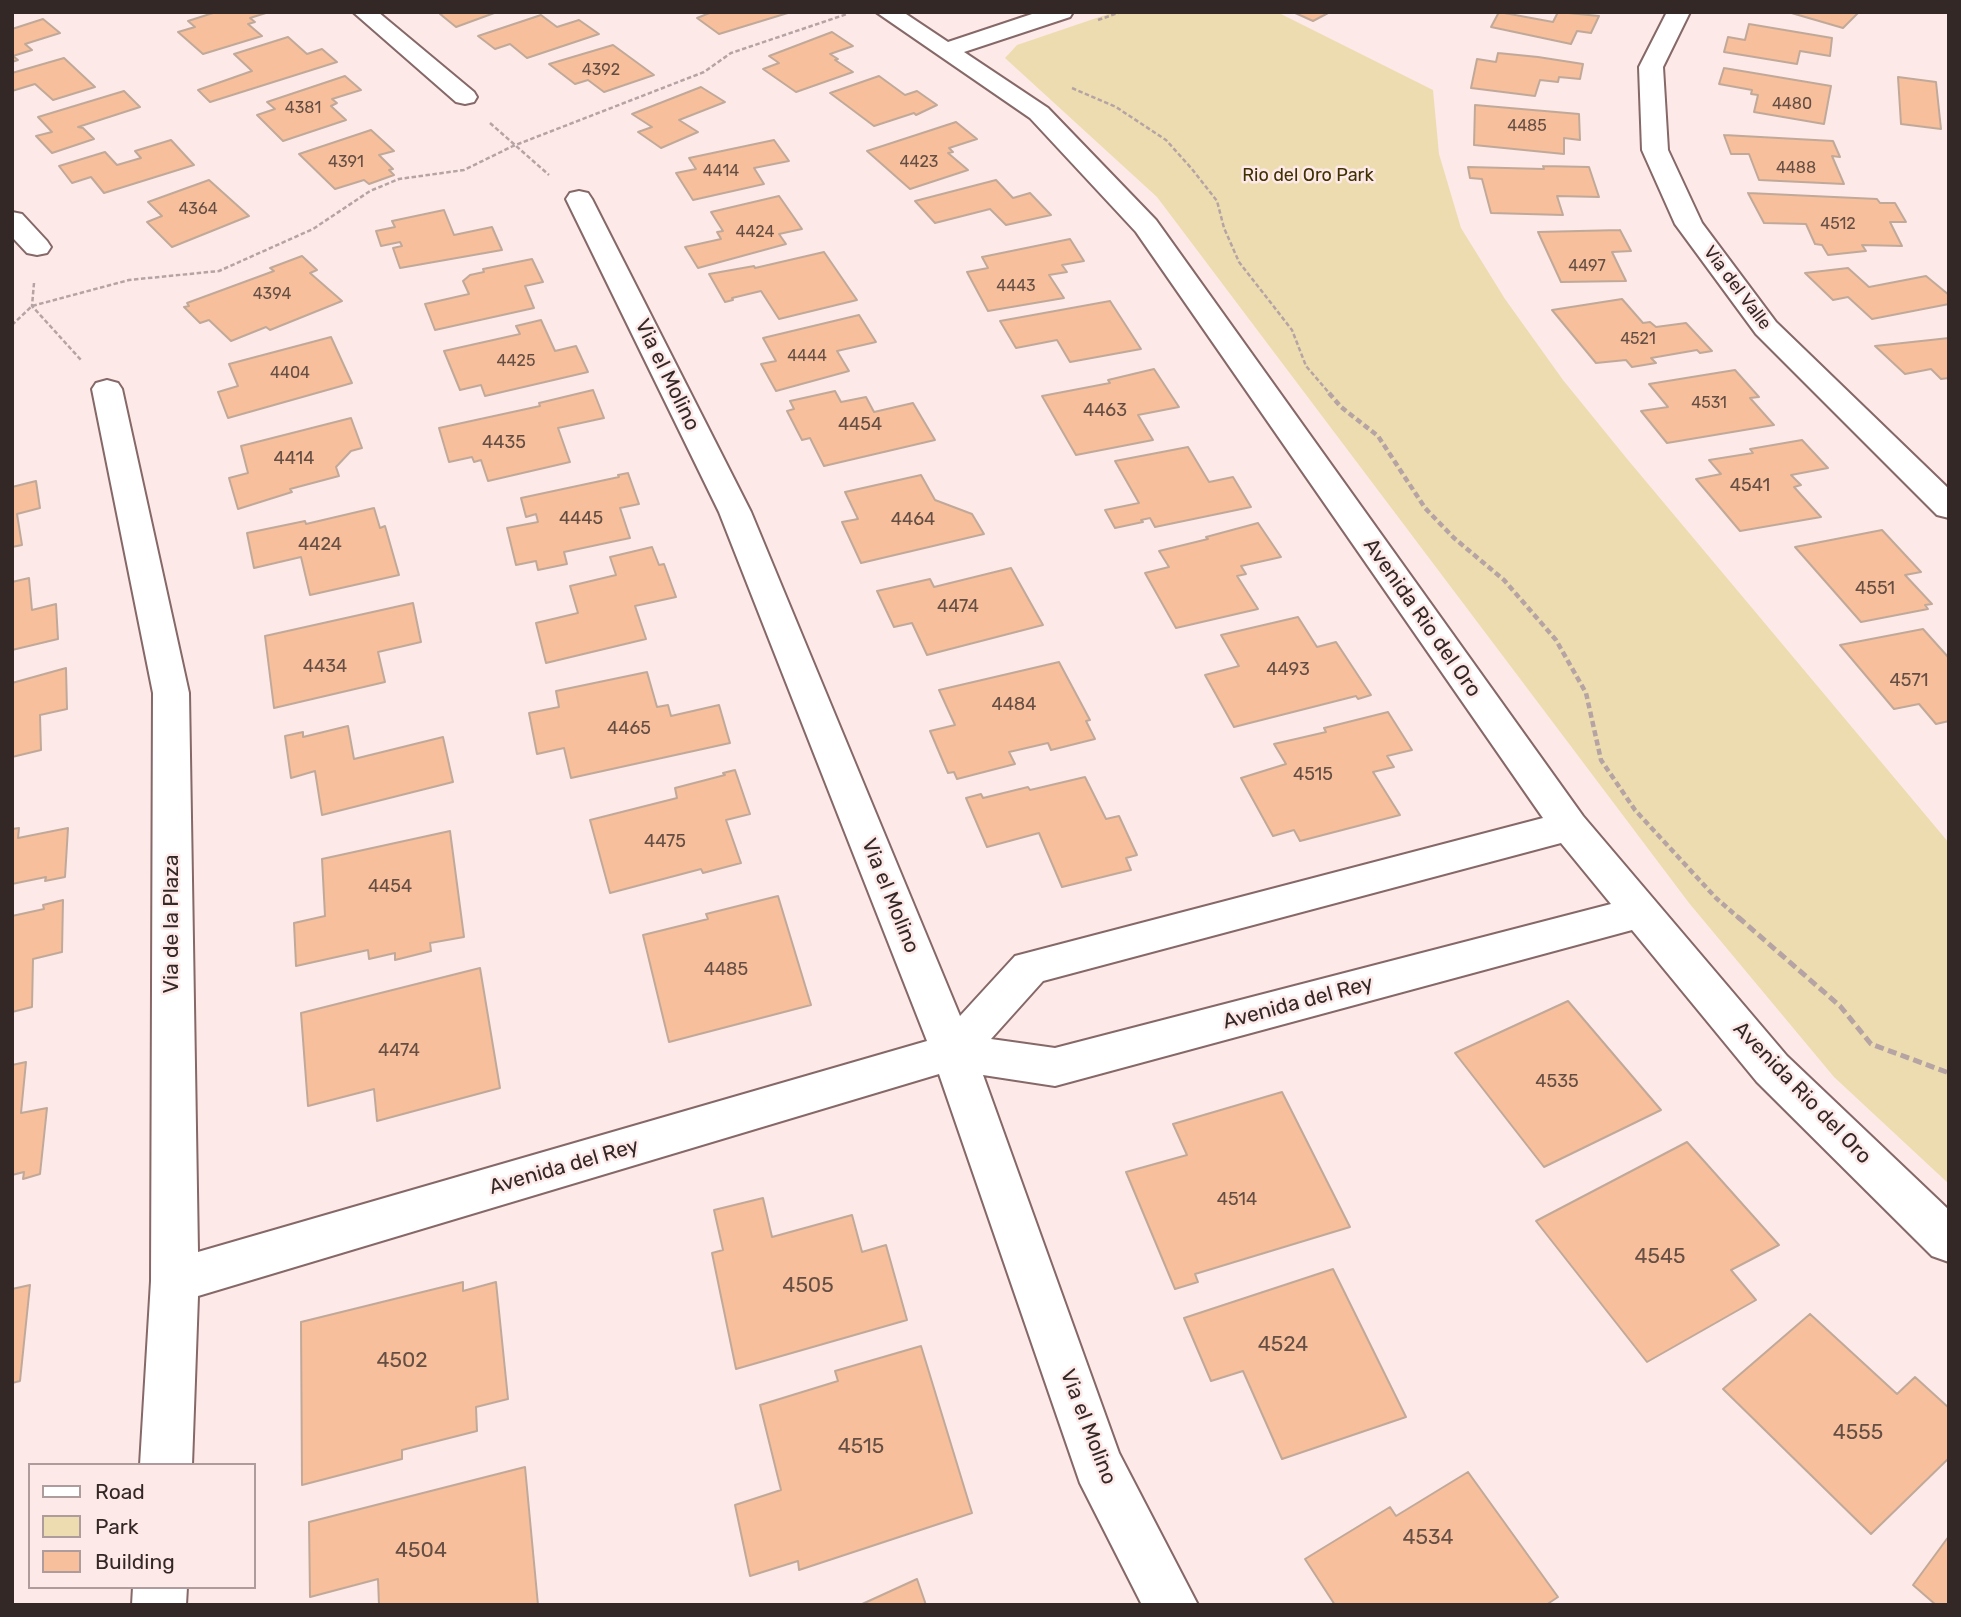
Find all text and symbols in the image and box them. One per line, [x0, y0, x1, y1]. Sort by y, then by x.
house number: 4392 [582, 60, 620, 80]
house number: 4480 [1772, 94, 1812, 114]
house number: 4381 [285, 98, 321, 118]
house number: 4485 [1507, 116, 1547, 136]
house number: 4391 [328, 152, 364, 172]
house number: 4423 [900, 152, 938, 172]
house number: 4488 [1776, 158, 1816, 178]
house number: 4414 [703, 161, 739, 181]
park label: Rio del Oro Park [1242, 165, 1374, 187]
house number: 4364 [178, 199, 218, 219]
house number: 4512 [1820, 214, 1856, 234]
house number: 4424 [735, 222, 775, 242]
street label: Via del Valle [1698, 242, 1776, 334]
house number: 4497 [1568, 256, 1606, 276]
house number: 4443 [996, 276, 1036, 296]
house number: 4394 [253, 284, 291, 304]
street label: Via el Molino [629, 315, 705, 435]
house number: 4521 [1620, 329, 1656, 349]
house number: 4444 [787, 346, 827, 366]
house number: 4425 [497, 351, 535, 371]
house number: 4404 [270, 363, 310, 383]
house number: 4531 [1691, 393, 1727, 413]
house number: 4463 [1083, 400, 1127, 422]
house number: 4454 [838, 414, 882, 436]
house number: 4435 [482, 432, 526, 454]
house number: 4414 [274, 448, 314, 470]
house number: 4541 [1730, 475, 1770, 497]
house number: 4445 [559, 508, 603, 530]
house number: 4464 [891, 509, 935, 531]
house number: 4424 [298, 534, 342, 556]
street label: Avenida Rio del Oro [1358, 534, 1486, 702]
house number: 4551 [1855, 578, 1895, 600]
house number: 4474 [937, 596, 979, 618]
house number: 4434 [303, 656, 347, 678]
house number: 4493 [1266, 659, 1310, 681]
house number: 4571 [1890, 670, 1928, 692]
house number: 4484 [992, 694, 1036, 716]
house number: 4465 [607, 718, 651, 740]
house number: 4515 [1293, 764, 1333, 786]
house number: 4475 [644, 831, 686, 853]
street label: Via el Molino [856, 835, 924, 957]
street label: Via de la Plaza [159, 854, 185, 994]
house number: 4454 [368, 876, 412, 898]
house number: 4485 [704, 959, 748, 981]
street label: Avenida del Rey [1220, 971, 1376, 1035]
street label: Avenida Rio del Oro [1728, 1017, 1876, 1169]
house number: 4474 [378, 1040, 420, 1062]
house number: 4535 [1535, 1071, 1579, 1093]
street label: Avenida del Rey [486, 1134, 642, 1200]
house number: 4514 [1217, 1189, 1257, 1211]
house number: 4545 [1634, 1244, 1686, 1270]
house number: 4505 [782, 1273, 834, 1299]
house number: 4524 [1258, 1332, 1308, 1358]
house number: 4502 [376, 1348, 428, 1374]
street label: Via el Molino [1055, 1366, 1121, 1488]
house number: 4555 [1833, 1420, 1883, 1446]
house number: 4515 [838, 1434, 884, 1460]
legend [28, 1463, 256, 1589]
text: Road [95, 1479, 145, 1504]
text: Park [95, 1514, 139, 1539]
house number: 4534 [1402, 1525, 1454, 1551]
house number: 4504 [395, 1538, 447, 1564]
text: Building [95, 1549, 175, 1574]

